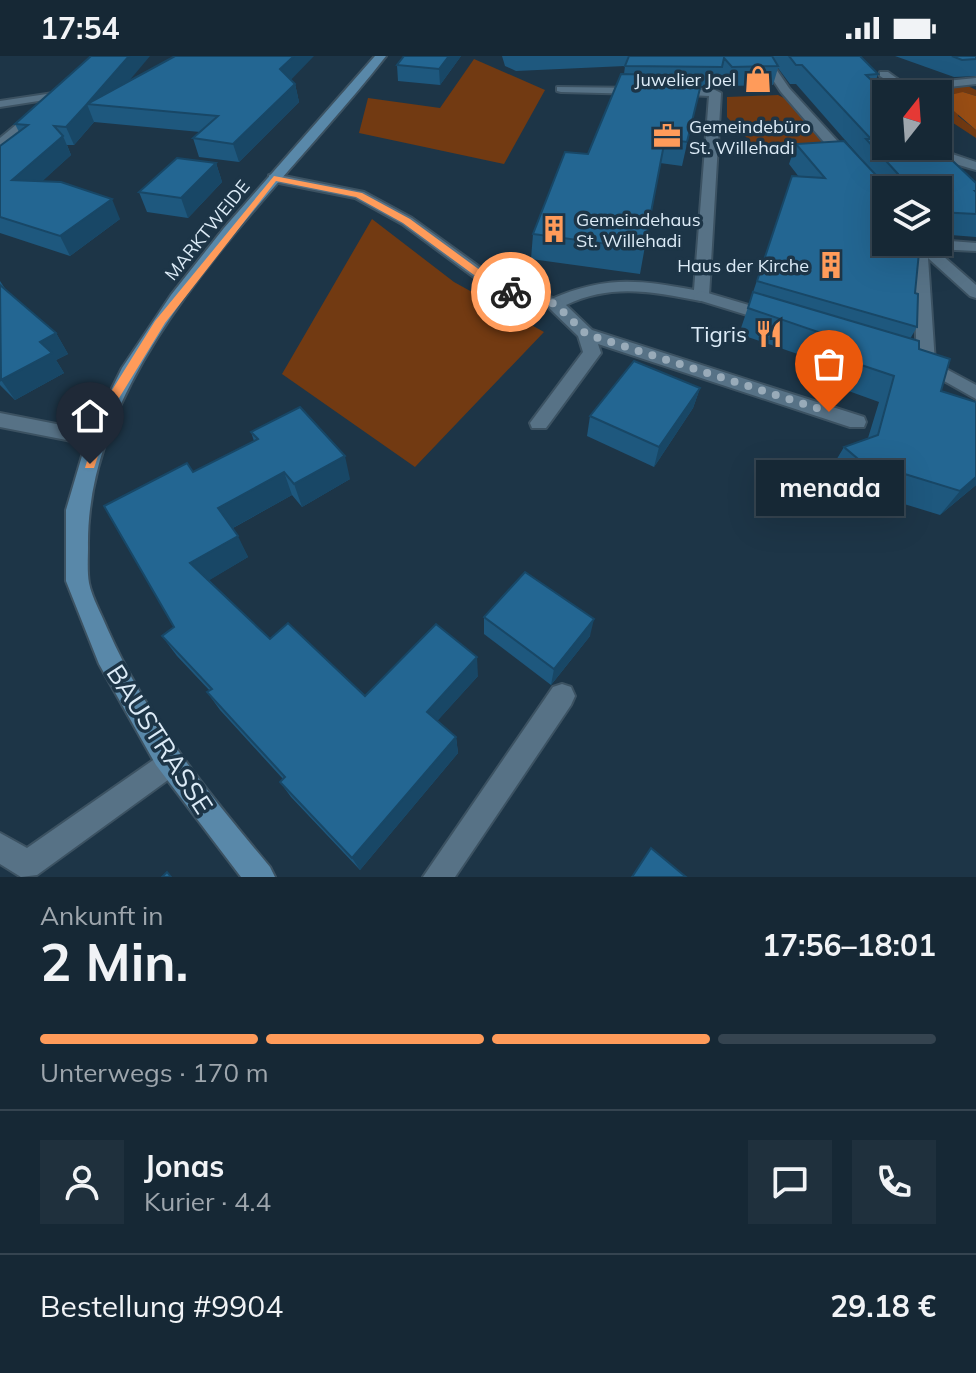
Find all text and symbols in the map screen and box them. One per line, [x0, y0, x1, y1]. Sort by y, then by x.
text: 17:54 [40, 9, 119, 47]
shop icon: Juwelier Joel [743, 64, 773, 94]
place label: Juwelier Joel [635, 68, 736, 91]
north arrow [872, 80, 952, 160]
map controls [872, 80, 952, 256]
place label: Gemeindebüro St. Willehadi [689, 115, 811, 159]
office icon: Gemeindebüro St. Willehadi [652, 121, 682, 151]
street label: MARKTWEIDE [160, 175, 254, 285]
button: layers [872, 176, 952, 256]
place label: Gemeindehaus St. Willehadi [576, 208, 701, 252]
building icon: Gemeindehaus St. Willehadi [539, 214, 569, 244]
building icon: Haus der Kirche [816, 250, 846, 280]
courier [471, 252, 551, 332]
place label: Haus der Kirche [677, 254, 809, 277]
icon: bike [489, 270, 533, 314]
restaurant icon: Tigris [754, 319, 784, 349]
place label: Tigris [691, 320, 747, 348]
pin [795, 330, 863, 412]
icon: bag [807, 342, 851, 386]
pin [56, 382, 124, 464]
icon: home [68, 394, 112, 438]
callout: menada [755, 460, 903, 516]
text: menada [779, 471, 881, 504]
street label: BAUSTRASSE [100, 658, 220, 820]
text: Ankunft in [40, 899, 163, 932]
text: 17:56–18:01 [762, 926, 936, 964]
text: 2 Min. [40, 929, 189, 994]
text: Unterwegs · 170 m [40, 1056, 269, 1089]
button: person [40, 1140, 124, 1224]
button: chat [748, 1140, 832, 1224]
button: phone [852, 1140, 936, 1224]
text: Jonas [144, 1147, 224, 1185]
text: Kurier · 4.4 [144, 1185, 271, 1218]
text: Bestellung #9904 [40, 1287, 283, 1325]
text: 29.18 € [830, 1287, 936, 1325]

